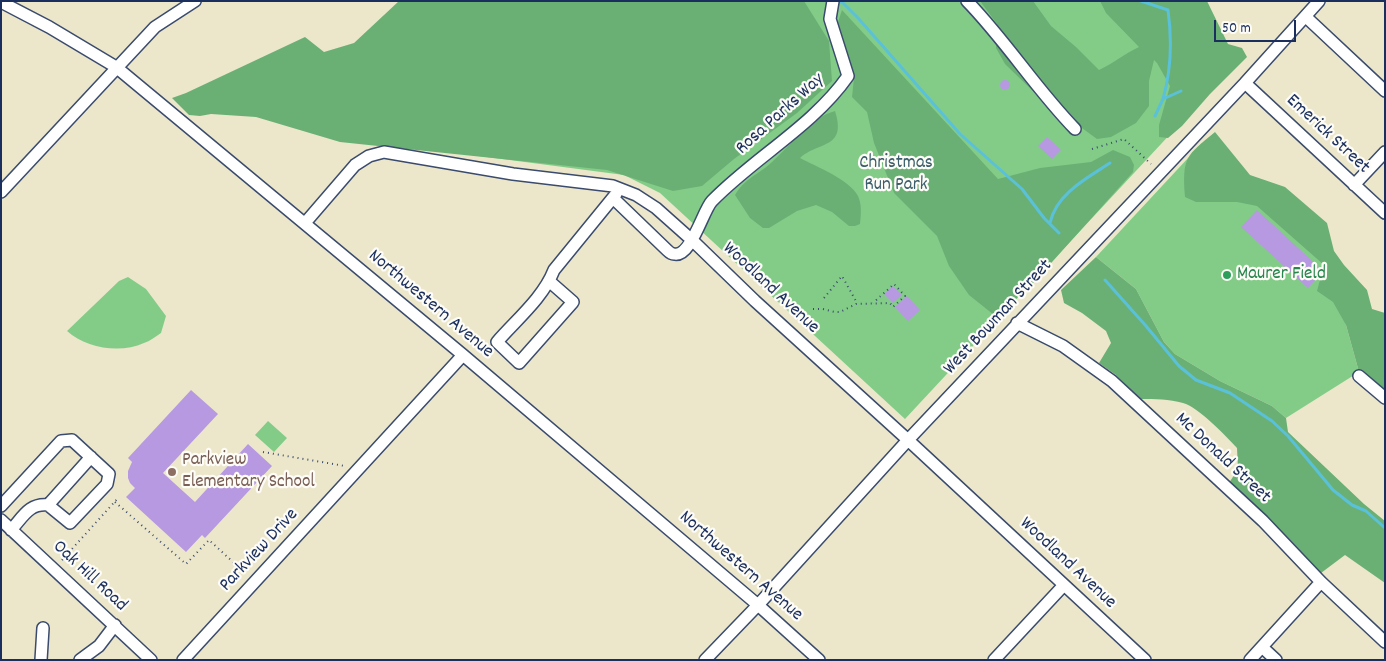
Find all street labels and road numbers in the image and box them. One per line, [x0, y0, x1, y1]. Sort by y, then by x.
street label: Rosa Parks Way [732, 69, 830, 161]
street label: Emerick Street [1280, 90, 1374, 180]
street label: Woodland Avenue [717, 238, 823, 340]
street label: Northwestern Avenue [363, 246, 497, 364]
street label: West Bowman Street [940, 256, 1058, 380]
street label: Mc Donald Street [1169, 409, 1275, 509]
street label: Parkview Drive [216, 505, 304, 597]
street label: Northwestern Avenue [673, 507, 807, 627]
street label: Woodland Avenue [1014, 513, 1120, 615]
street label: Oak Hill Road [47, 537, 131, 617]

